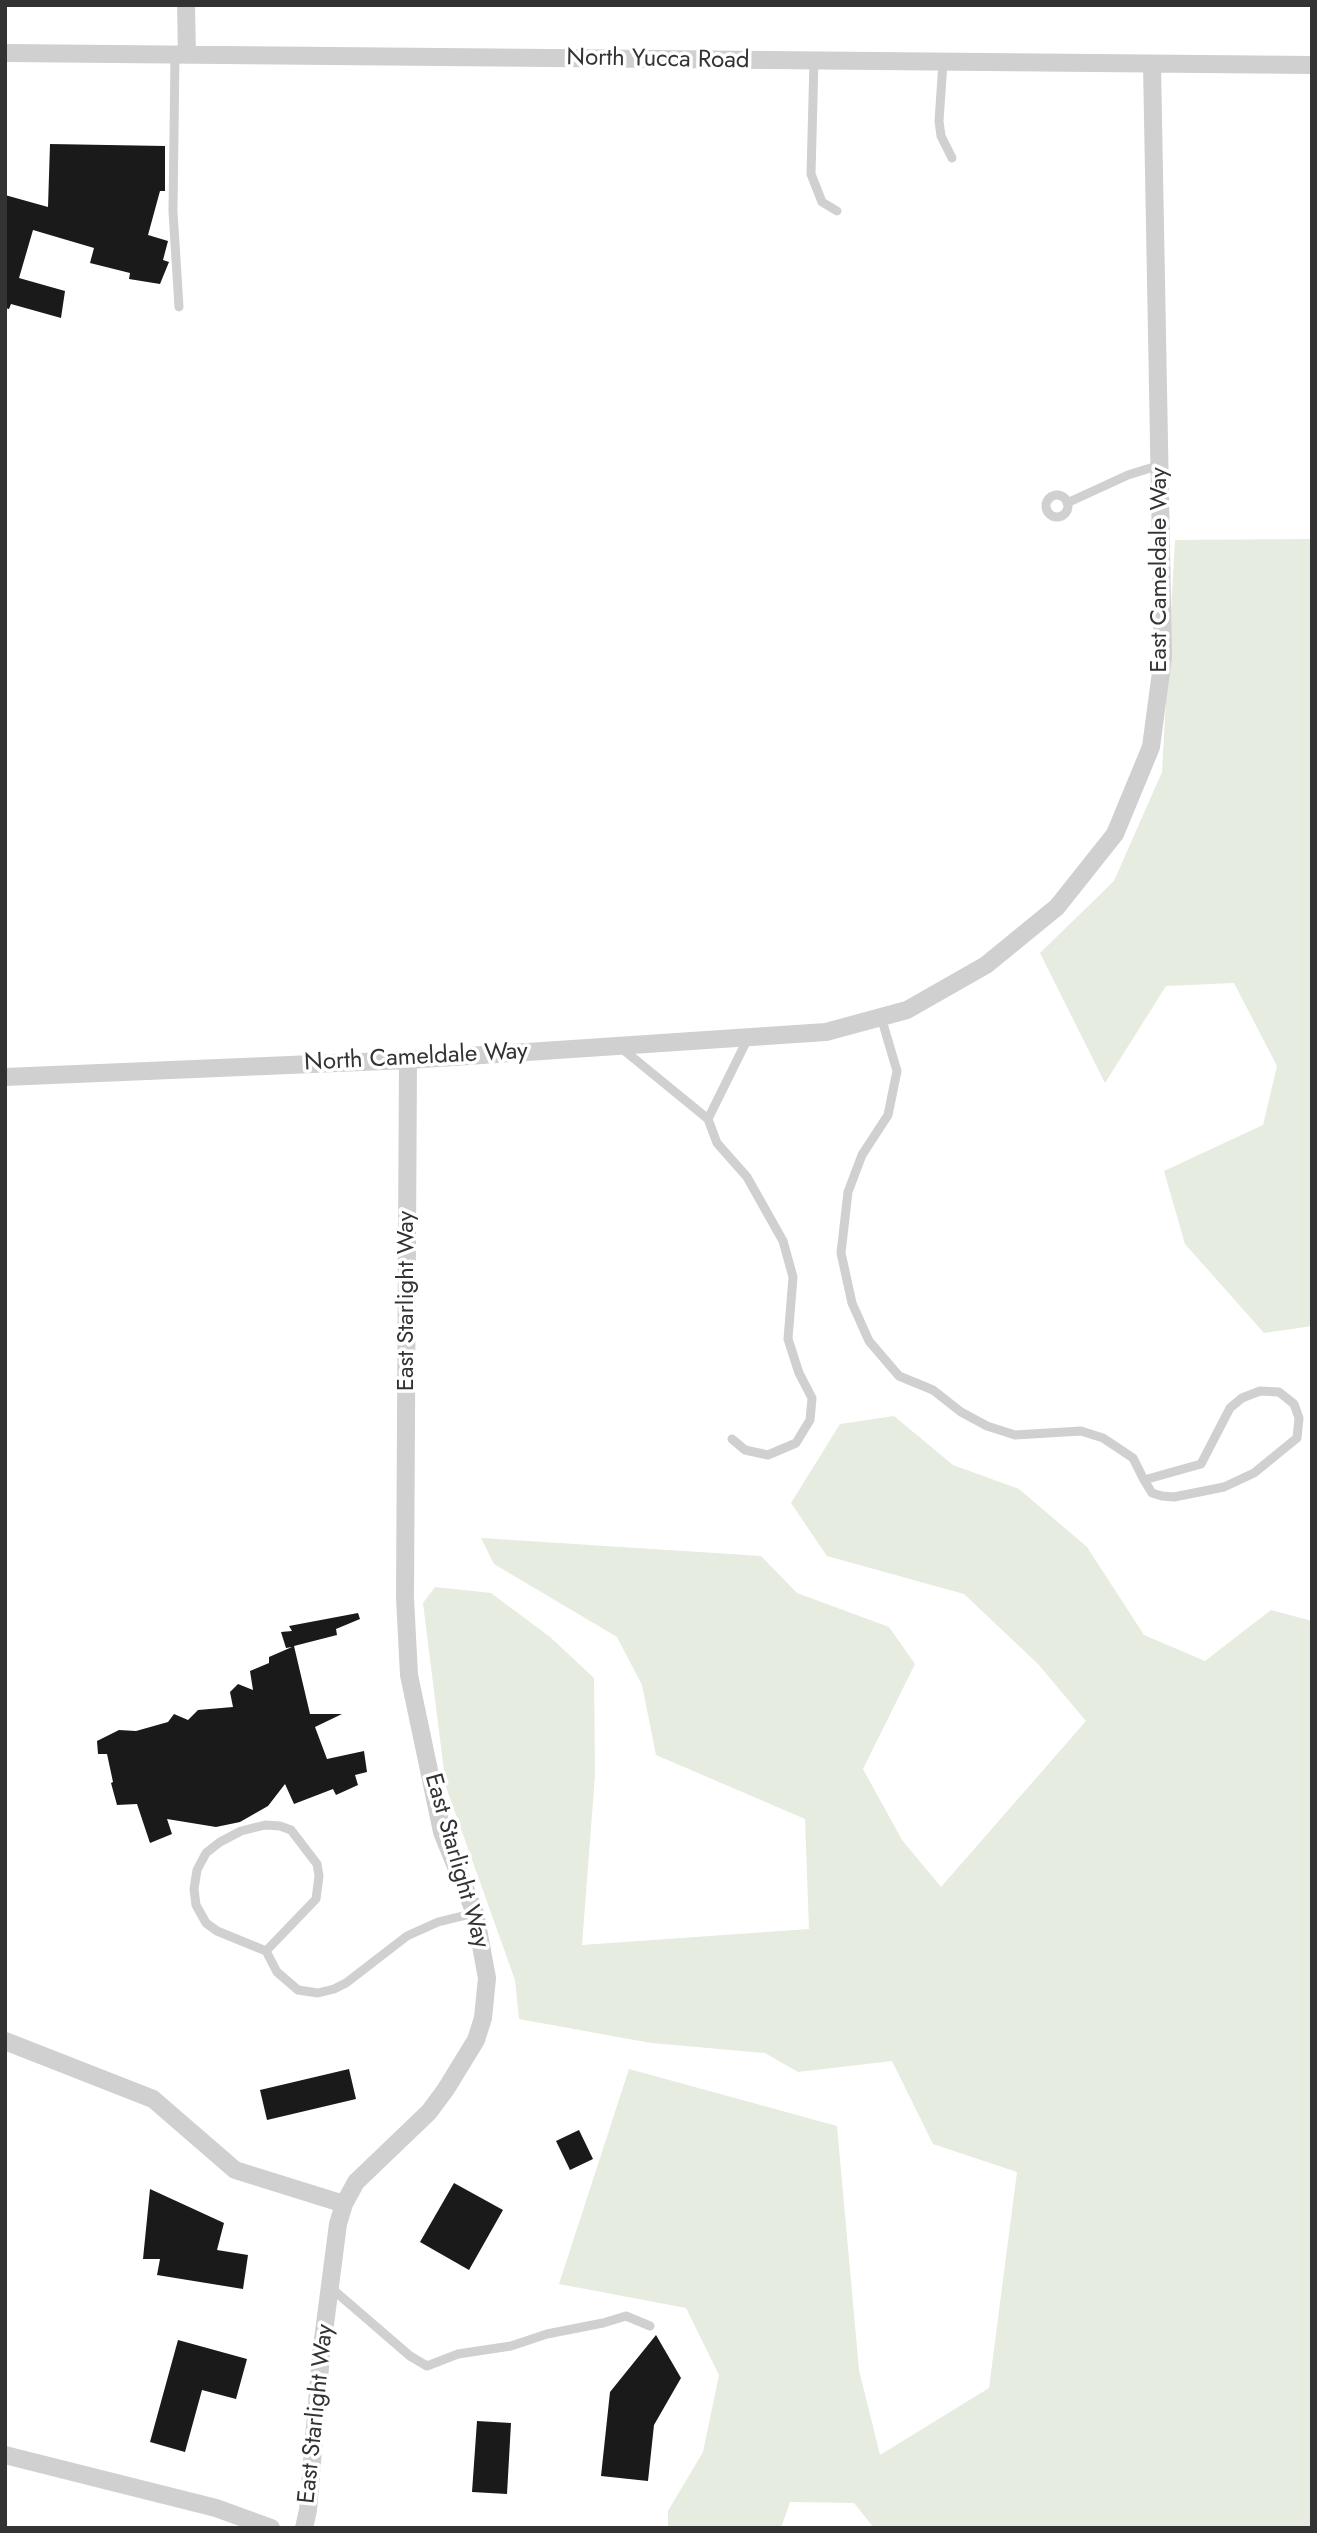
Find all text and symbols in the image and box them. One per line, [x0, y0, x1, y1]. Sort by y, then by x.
street label: North Yucca Road [566, 44, 750, 76]
street label: East Cameldale Way [1146, 467, 1174, 673]
street label: North Cameldale Way [304, 1038, 528, 1078]
street label: East Starlight Way [393, 1211, 421, 1391]
street label: East Starlight Way [417, 1770, 495, 1952]
street label: East Starlight Way [293, 2323, 341, 2505]

